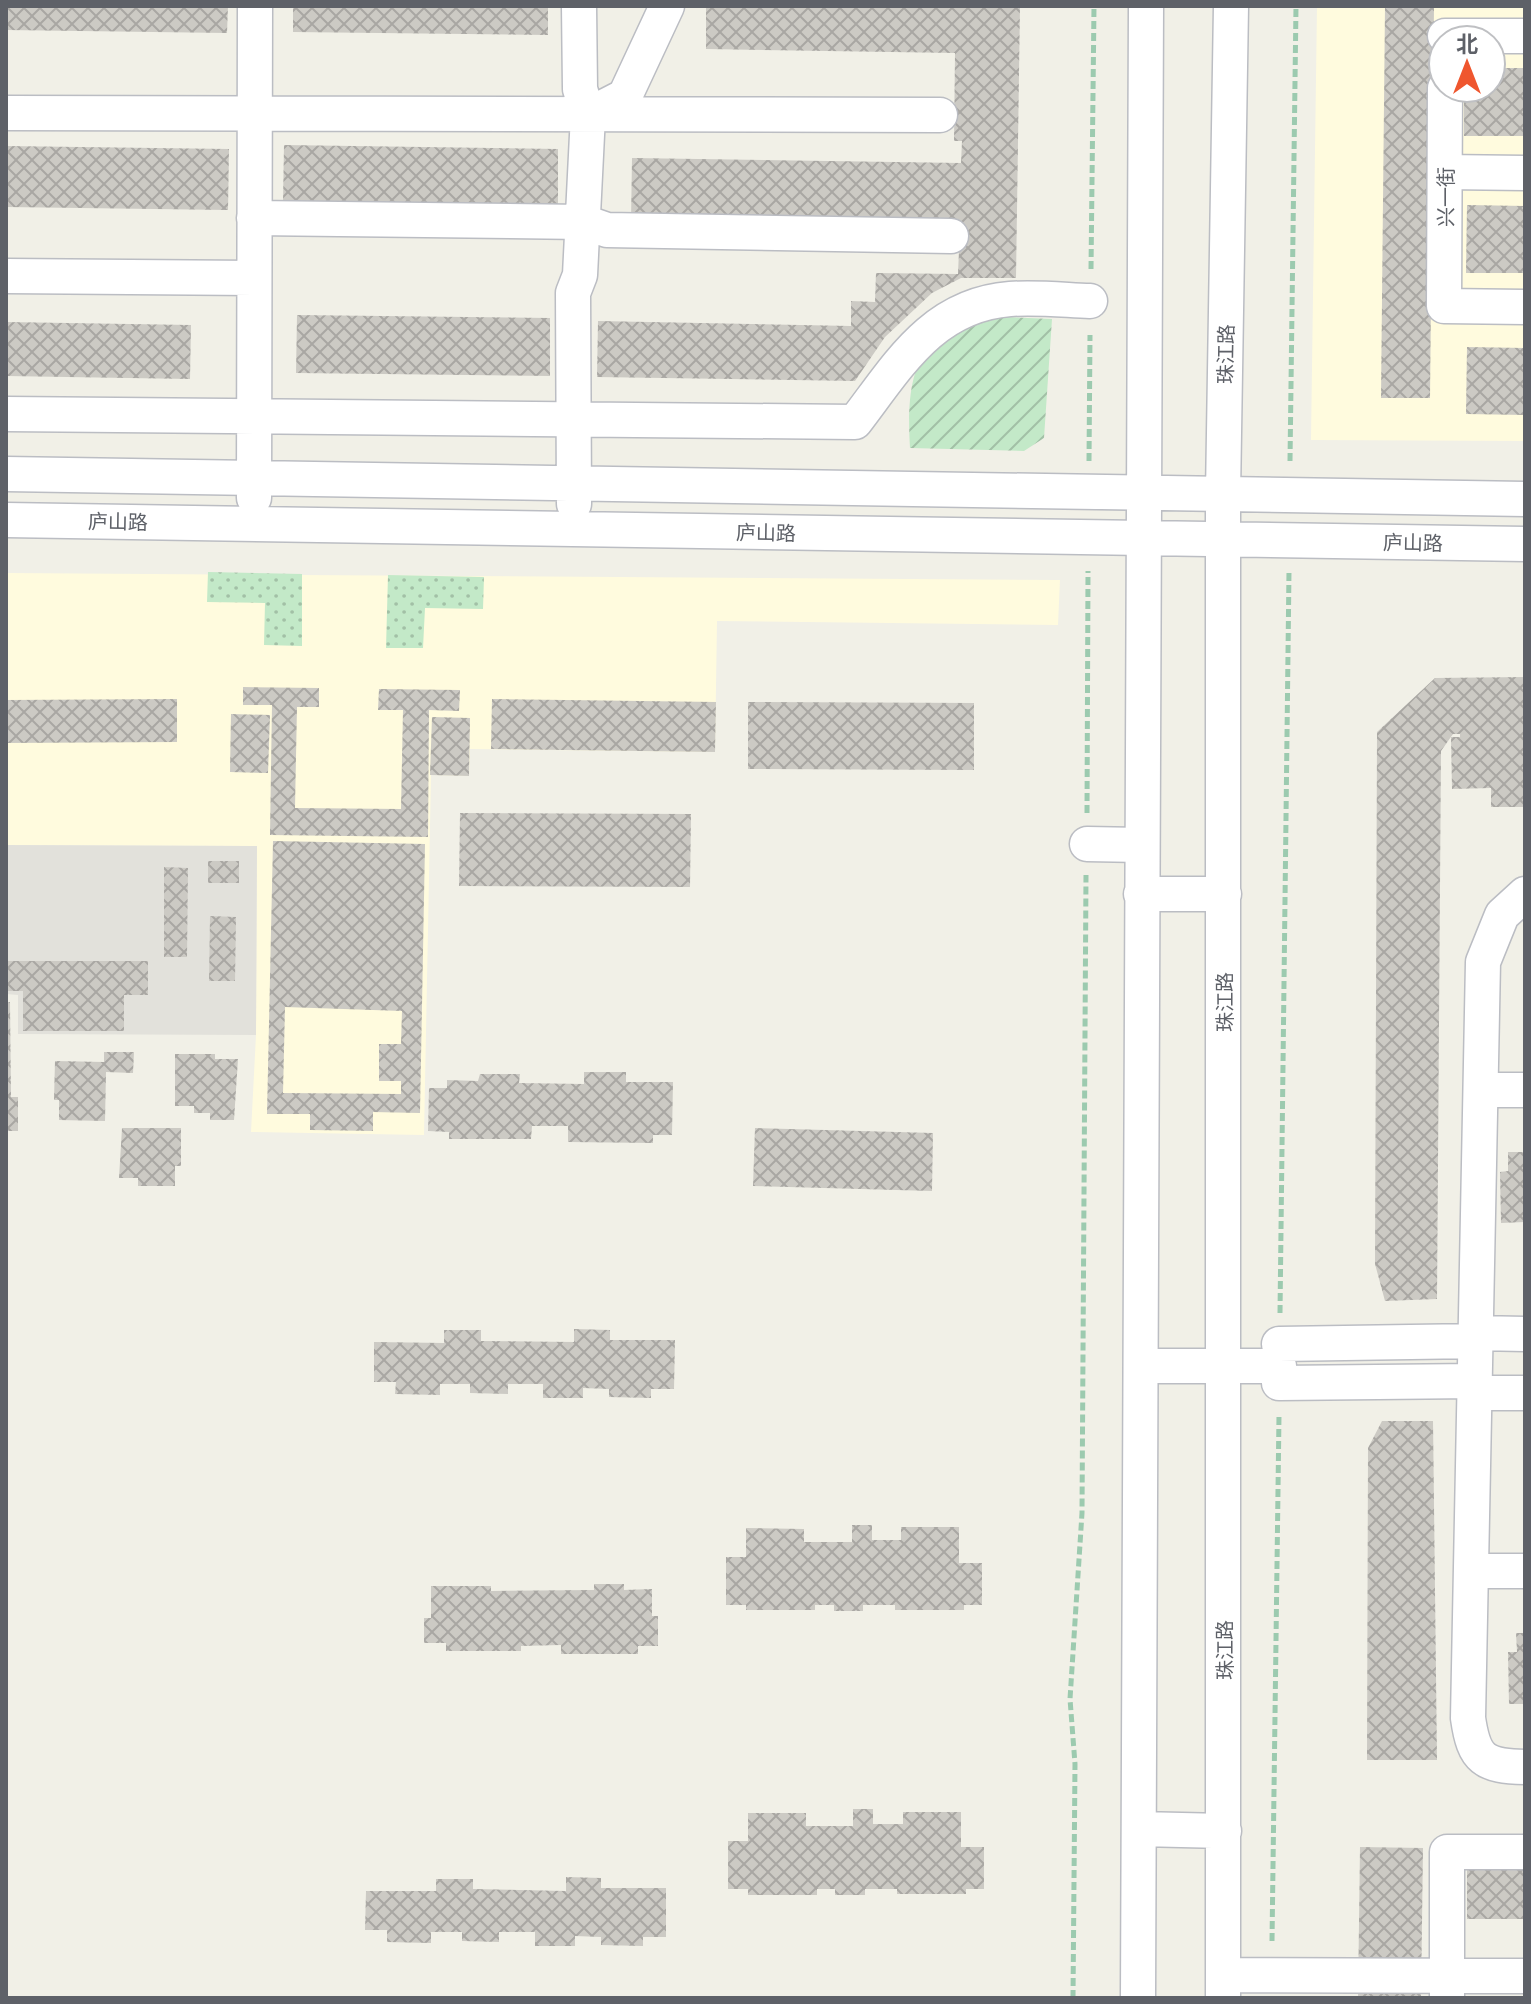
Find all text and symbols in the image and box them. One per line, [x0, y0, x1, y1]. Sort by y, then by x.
north arrow [1427, 24, 1507, 104]
text: 北 [1456, 30, 1478, 57]
street label: 兴一街 [1433, 167, 1457, 227]
street label: 珠江路 [1212, 324, 1238, 384]
street label: 庐山路 [88, 508, 148, 534]
street label: 庐山路 [736, 519, 796, 545]
street label: 庐山路 [1383, 529, 1443, 555]
street label: 珠江路 [1212, 972, 1236, 1032]
street label: 珠江路 [1212, 1620, 1236, 1680]

